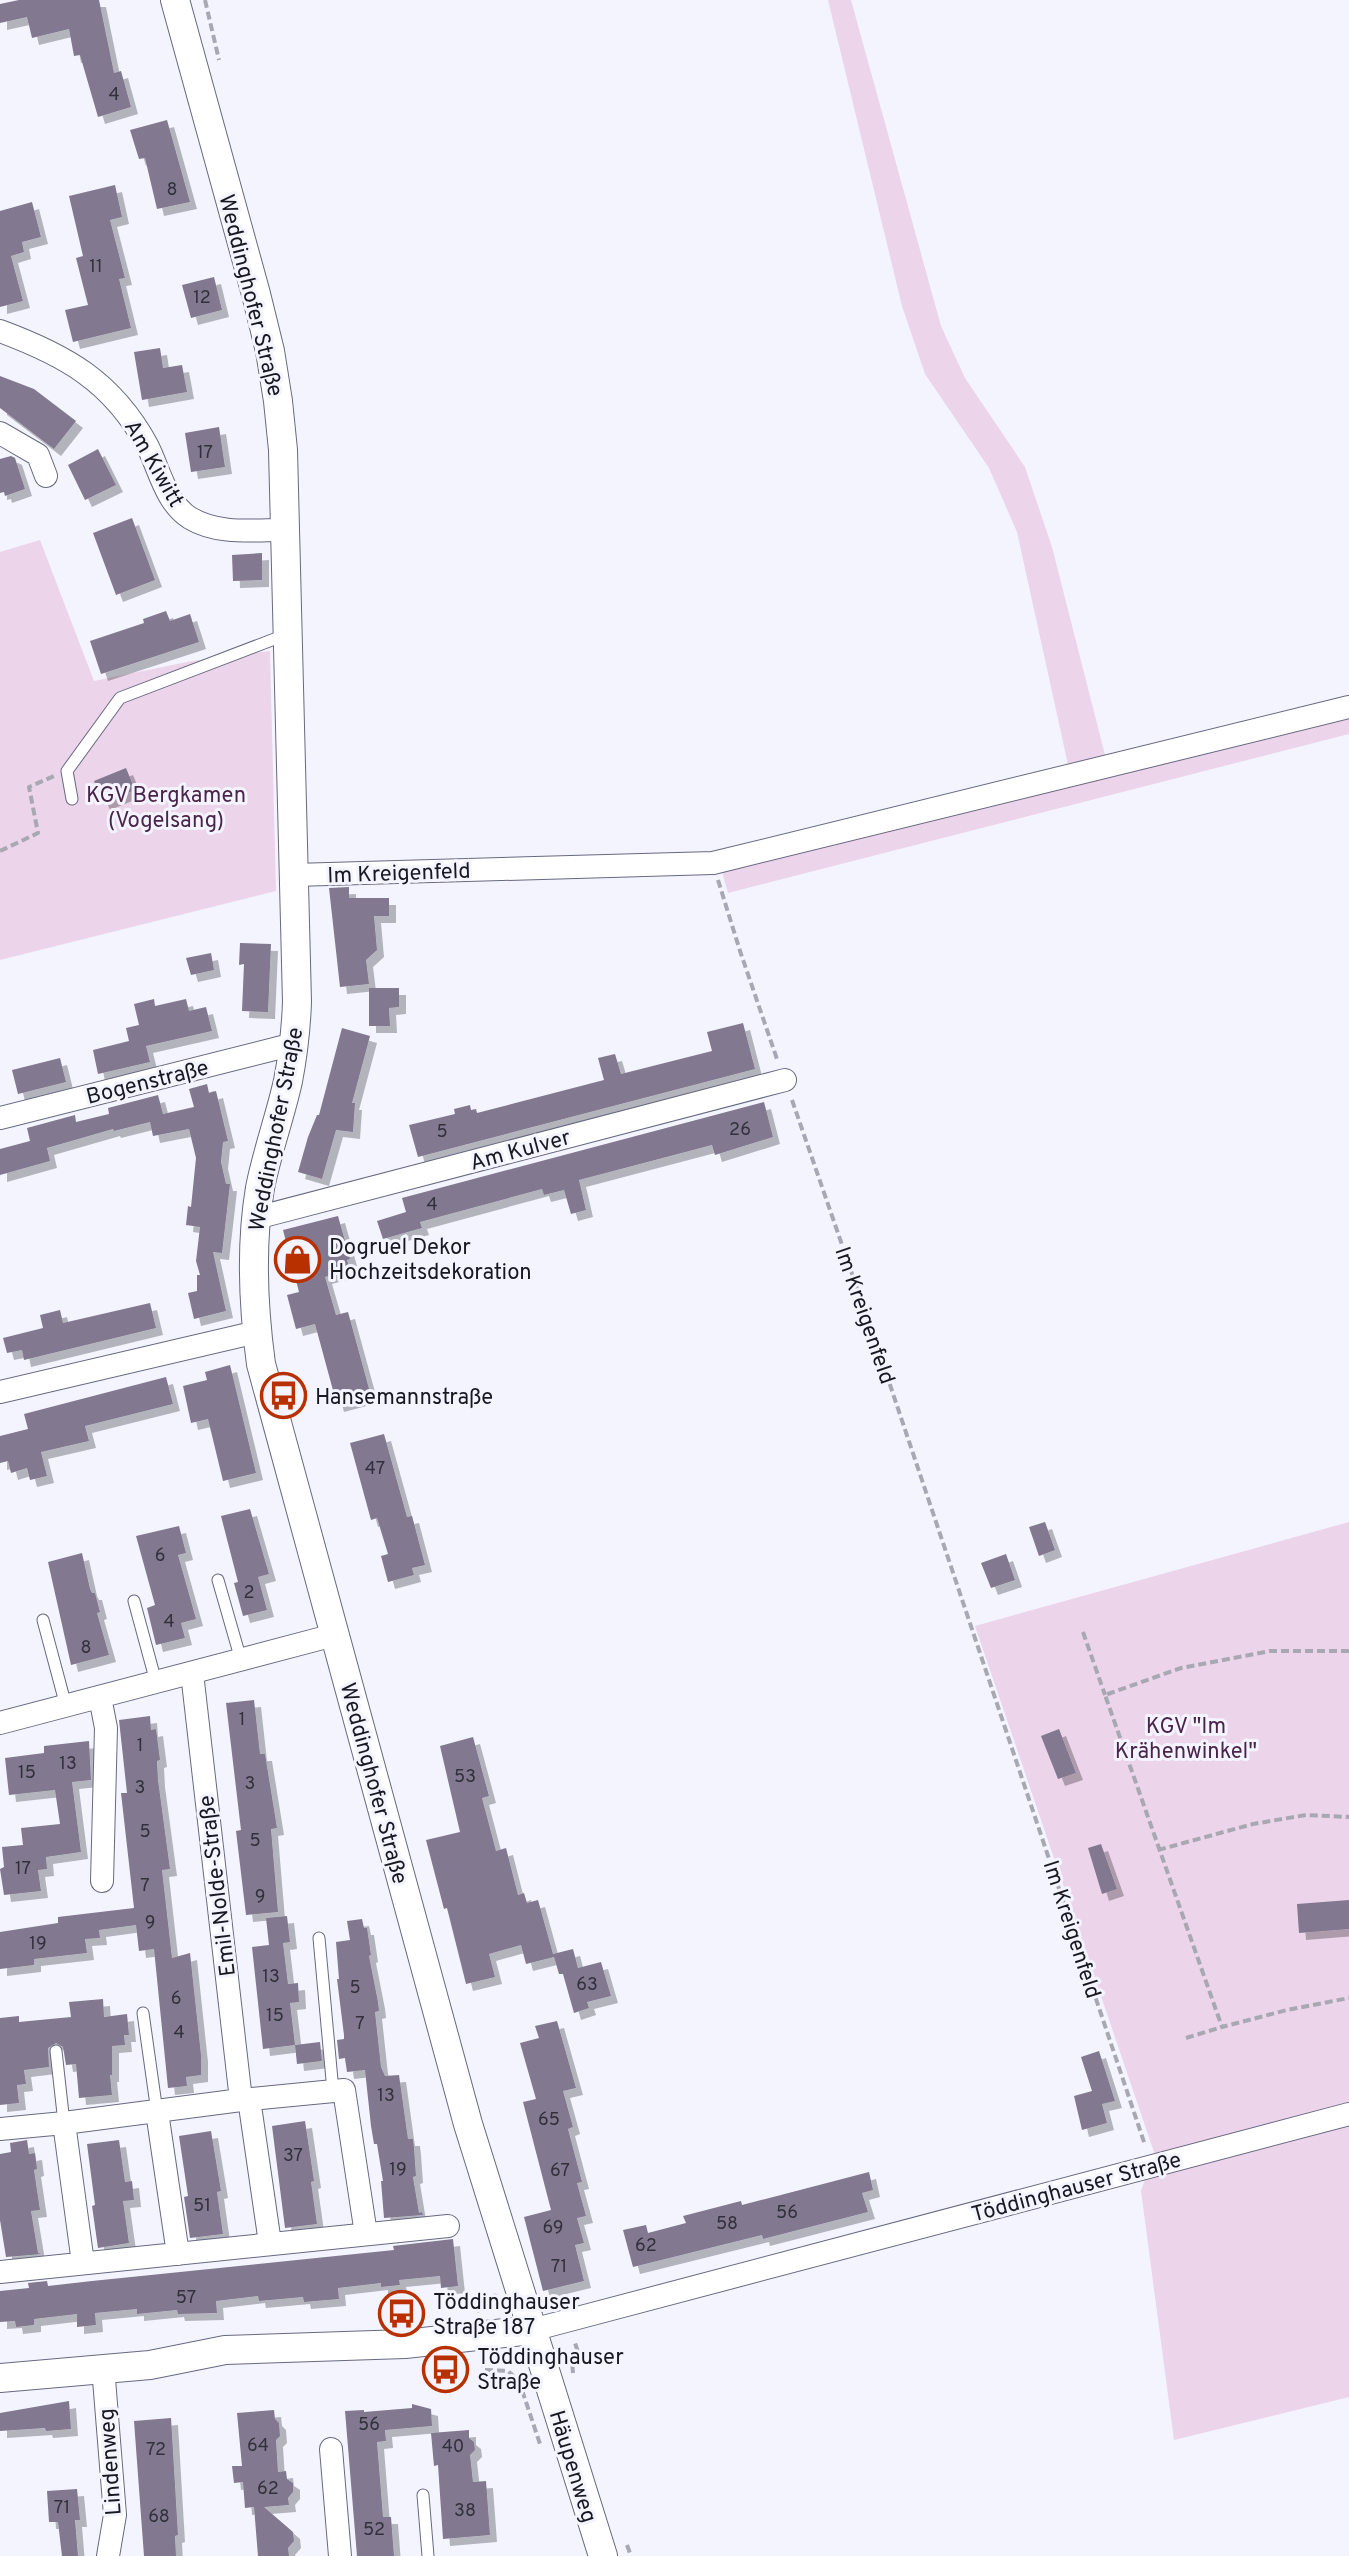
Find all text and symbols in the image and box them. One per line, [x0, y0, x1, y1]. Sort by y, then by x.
house number: 4 [108, 84, 120, 107]
house number: 8 [167, 179, 178, 202]
street label: Weddinghofer Straße [211, 192, 288, 399]
house number: 11 [89, 256, 103, 279]
house number: 12 [193, 287, 211, 310]
street label: Am Kiwitt [117, 416, 189, 513]
house number: 17 [197, 442, 213, 465]
park label: KGV Bergkamen (Vogelsang) [86, 783, 246, 835]
street label: Im Kreigenfeld [327, 859, 471, 890]
street label: Weddinghofer Straße [244, 1025, 310, 1234]
street label: Bogenstraße [84, 1055, 212, 1112]
house number: 26 [729, 1119, 751, 1142]
house number: 5 [436, 1121, 448, 1144]
street label: Am Kulver [467, 1125, 574, 1178]
house number: 4 [426, 1194, 438, 1217]
shop icon: Dogruel Dekor Hochzeitsdekoration [274, 1235, 322, 1283]
place label: Dogruel Dekor Hochzeitsdekoration [329, 1235, 532, 1287]
street label: Im Kreigenfeld [828, 1244, 900, 1388]
bus stop icon: Hansemannstraße [260, 1372, 308, 1420]
place label: Hansemannstraße [315, 1385, 493, 1412]
house number: 47 [365, 1458, 385, 1481]
house number: 6 [155, 1545, 165, 1568]
house number: 2 [243, 1582, 255, 1605]
house number: 4 [163, 1611, 175, 1634]
house number: 8 [81, 1637, 92, 1660]
street label: Weddinghofer Straße [333, 1680, 412, 1887]
house number: 1 [239, 1709, 245, 1732]
park label: KGV "Im Krähenwinkel" [1115, 1714, 1257, 1766]
house number: 1 [137, 1735, 143, 1758]
house number: 13 [59, 1753, 77, 1776]
house number: 15 [18, 1762, 36, 1785]
house number: 53 [454, 1766, 476, 1789]
house number: 3 [245, 1773, 255, 1796]
house number: 3 [135, 1777, 145, 1800]
street label: Emil-Nolde-Straße [194, 1794, 243, 1978]
house number: 5 [139, 1821, 151, 1844]
house number: 5 [249, 1830, 261, 1853]
street label: Im Kreigenfeld [1036, 1857, 1106, 2002]
house number: 17 [15, 1858, 31, 1881]
house number: 7 [140, 1875, 150, 1898]
house number: 9 [255, 1886, 265, 1909]
house number: 9 [145, 1912, 155, 1935]
house number: 19 [29, 1933, 47, 1956]
house number: 13 [262, 1966, 280, 1989]
house number: 63 [576, 1974, 598, 1997]
house number: 5 [349, 1977, 361, 2000]
house number: 6 [171, 1988, 181, 2011]
house number: 15 [266, 2005, 284, 2028]
house number: 7 [355, 2013, 365, 2036]
house number: 4 [173, 2022, 185, 2045]
house number: 13 [377, 2085, 395, 2108]
house number: 65 [538, 2109, 560, 2132]
house number: 37 [283, 2145, 303, 2168]
street label: Töddinghauser Straße [969, 2147, 1184, 2229]
house number: 19 [389, 2159, 407, 2182]
house number: 67 [550, 2160, 570, 2183]
house number: 51 [193, 2195, 211, 2218]
house number: 56 [776, 2202, 798, 2225]
house number: 58 [716, 2213, 738, 2236]
house number: 69 [543, 2217, 563, 2240]
house number: 62 [635, 2235, 657, 2258]
house number: 71 [551, 2256, 567, 2279]
house number: 57 [176, 2287, 196, 2310]
bus stop icon: Töddinghauser Straße 187 [378, 2290, 426, 2338]
place label: Töddinghauser Straße 187 [433, 2290, 580, 2342]
bus stop icon: Töddinghauser Straße [422, 2345, 470, 2393]
place label: Töddinghauser Straße [477, 2345, 624, 2397]
street label: Lindenweg [94, 2407, 129, 2516]
street label: Häupenweg [542, 2407, 601, 2526]
house number: 56 [358, 2414, 380, 2437]
house number: 64 [247, 2435, 269, 2458]
house number: 40 [442, 2436, 464, 2459]
house number: 72 [146, 2439, 166, 2462]
house number: 62 [257, 2478, 279, 2501]
house number: 71 [54, 2497, 70, 2520]
house number: 38 [454, 2500, 476, 2523]
house number: 68 [148, 2506, 170, 2529]
house number: 52 [363, 2519, 385, 2542]

